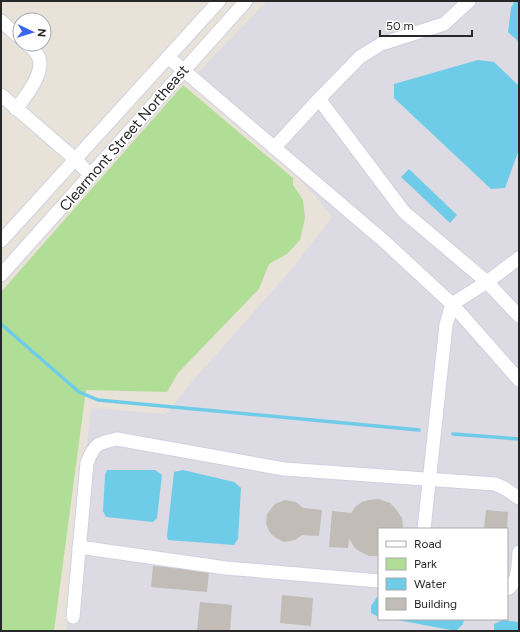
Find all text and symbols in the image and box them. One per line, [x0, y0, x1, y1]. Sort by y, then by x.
north arrow [12, 12, 52, 52]
scale bar [380, 12, 472, 38]
text: 50 m [386, 19, 414, 33]
text: N [35, 28, 48, 37]
street label: Clearmont Street Northeast [56, 61, 193, 215]
legend [378, 528, 508, 620]
text: Road [414, 537, 442, 551]
text: Park [414, 557, 437, 571]
text: Water [414, 577, 446, 591]
text: Building [414, 597, 457, 611]

